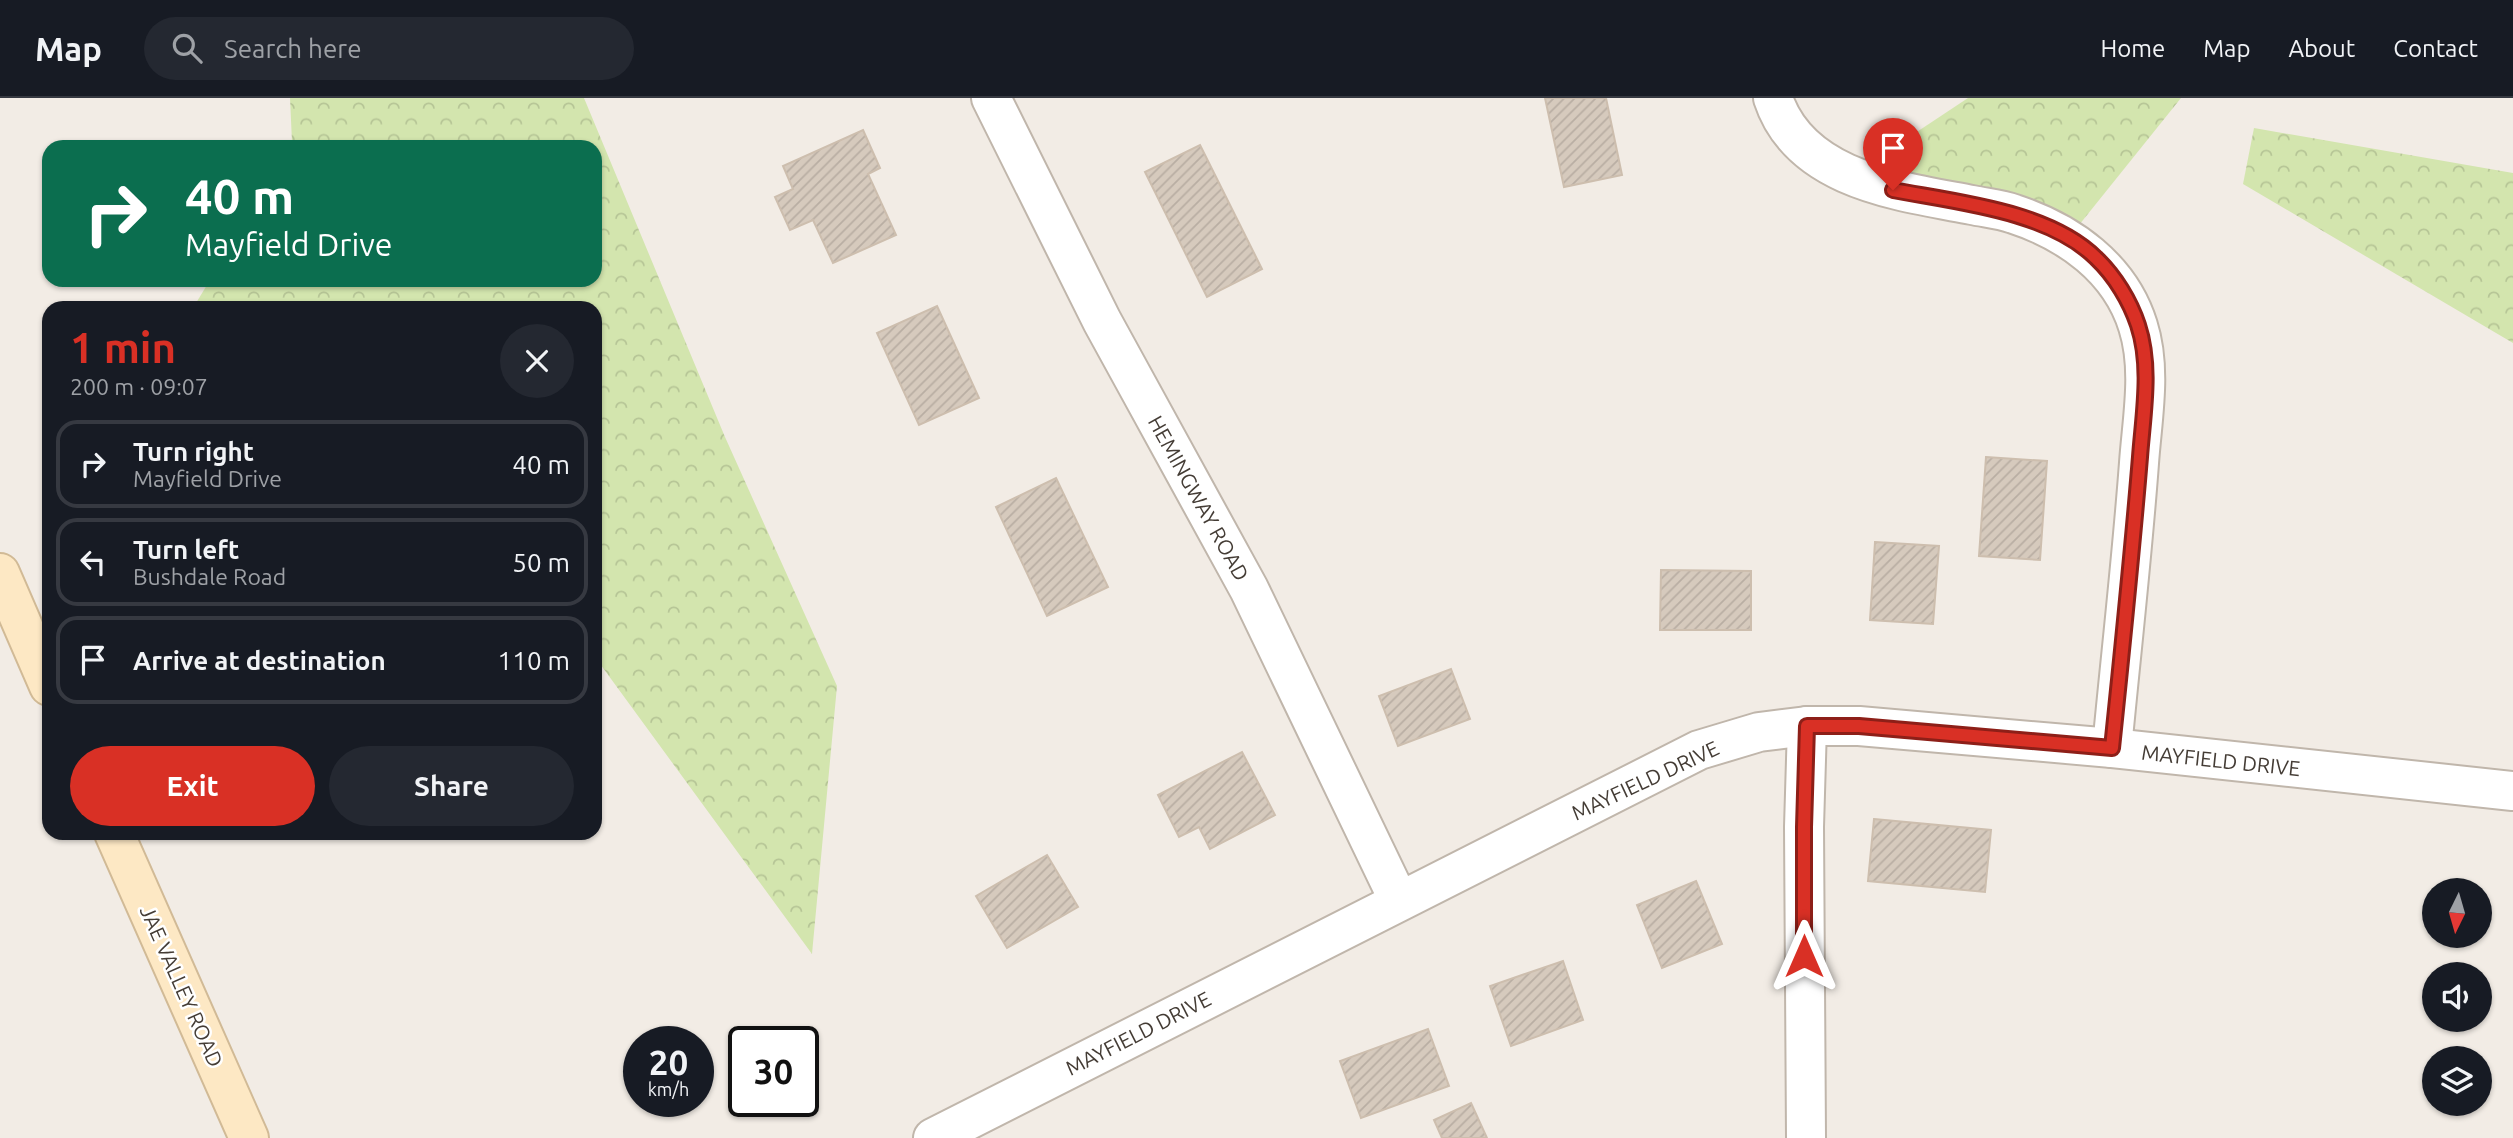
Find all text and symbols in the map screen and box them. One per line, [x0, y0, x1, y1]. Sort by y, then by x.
search box [144, 17, 634, 80]
icon: search [168, 29, 206, 67]
text: Map [35, 30, 102, 67]
text: Search here [224, 34, 362, 63]
text: Home [2100, 35, 2165, 62]
text: Map [2203, 35, 2250, 62]
text: About [2288, 35, 2355, 62]
text: Contact [2393, 35, 2478, 62]
pin [1863, 118, 1923, 190]
icon: arrive [1874, 129, 1912, 167]
icon: right [70, 168, 161, 259]
text: 40 m [185, 168, 294, 223]
text: Mayfield Drive [185, 226, 392, 262]
text: 1 min [70, 324, 176, 371]
button: close [500, 324, 574, 398]
text: 200 m · 09:07 [70, 374, 208, 399]
street label: HEMINGWAY ROAD [1144, 411, 1254, 585]
text: Turn right [133, 437, 254, 466]
icon: right [74, 445, 112, 483]
text: 40 m [512, 450, 570, 479]
text: Mayfield Drive [133, 466, 282, 491]
text: Turn left [133, 535, 239, 564]
icon: left [74, 543, 112, 581]
text: 50 m [512, 548, 570, 577]
text: Bushdale Road [133, 564, 286, 589]
icon: arrive [74, 641, 112, 679]
text: Arrive at destination [133, 646, 386, 675]
text: 110 m [498, 646, 570, 675]
street label: MAYFIELD DRIVE [1568, 735, 1722, 825]
street label: MAYFIELD DRIVE [2140, 740, 2302, 780]
button: Exit [70, 746, 315, 826]
button: Share [329, 746, 574, 826]
north arrow [2422, 878, 2492, 948]
map controls [2422, 878, 2492, 1116]
street label: JAE VALLEY ROAD [136, 902, 228, 1070]
position arrow [1767, 919, 1841, 993]
button: sound [2422, 962, 2492, 1032]
street label: MAYFIELD DRIVE [1061, 986, 1215, 1080]
speed limit sign: 30 [728, 1026, 819, 1117]
text: 20 [649, 1042, 688, 1082]
button: layers [2422, 1046, 2492, 1116]
text: km/h [648, 1079, 689, 1099]

